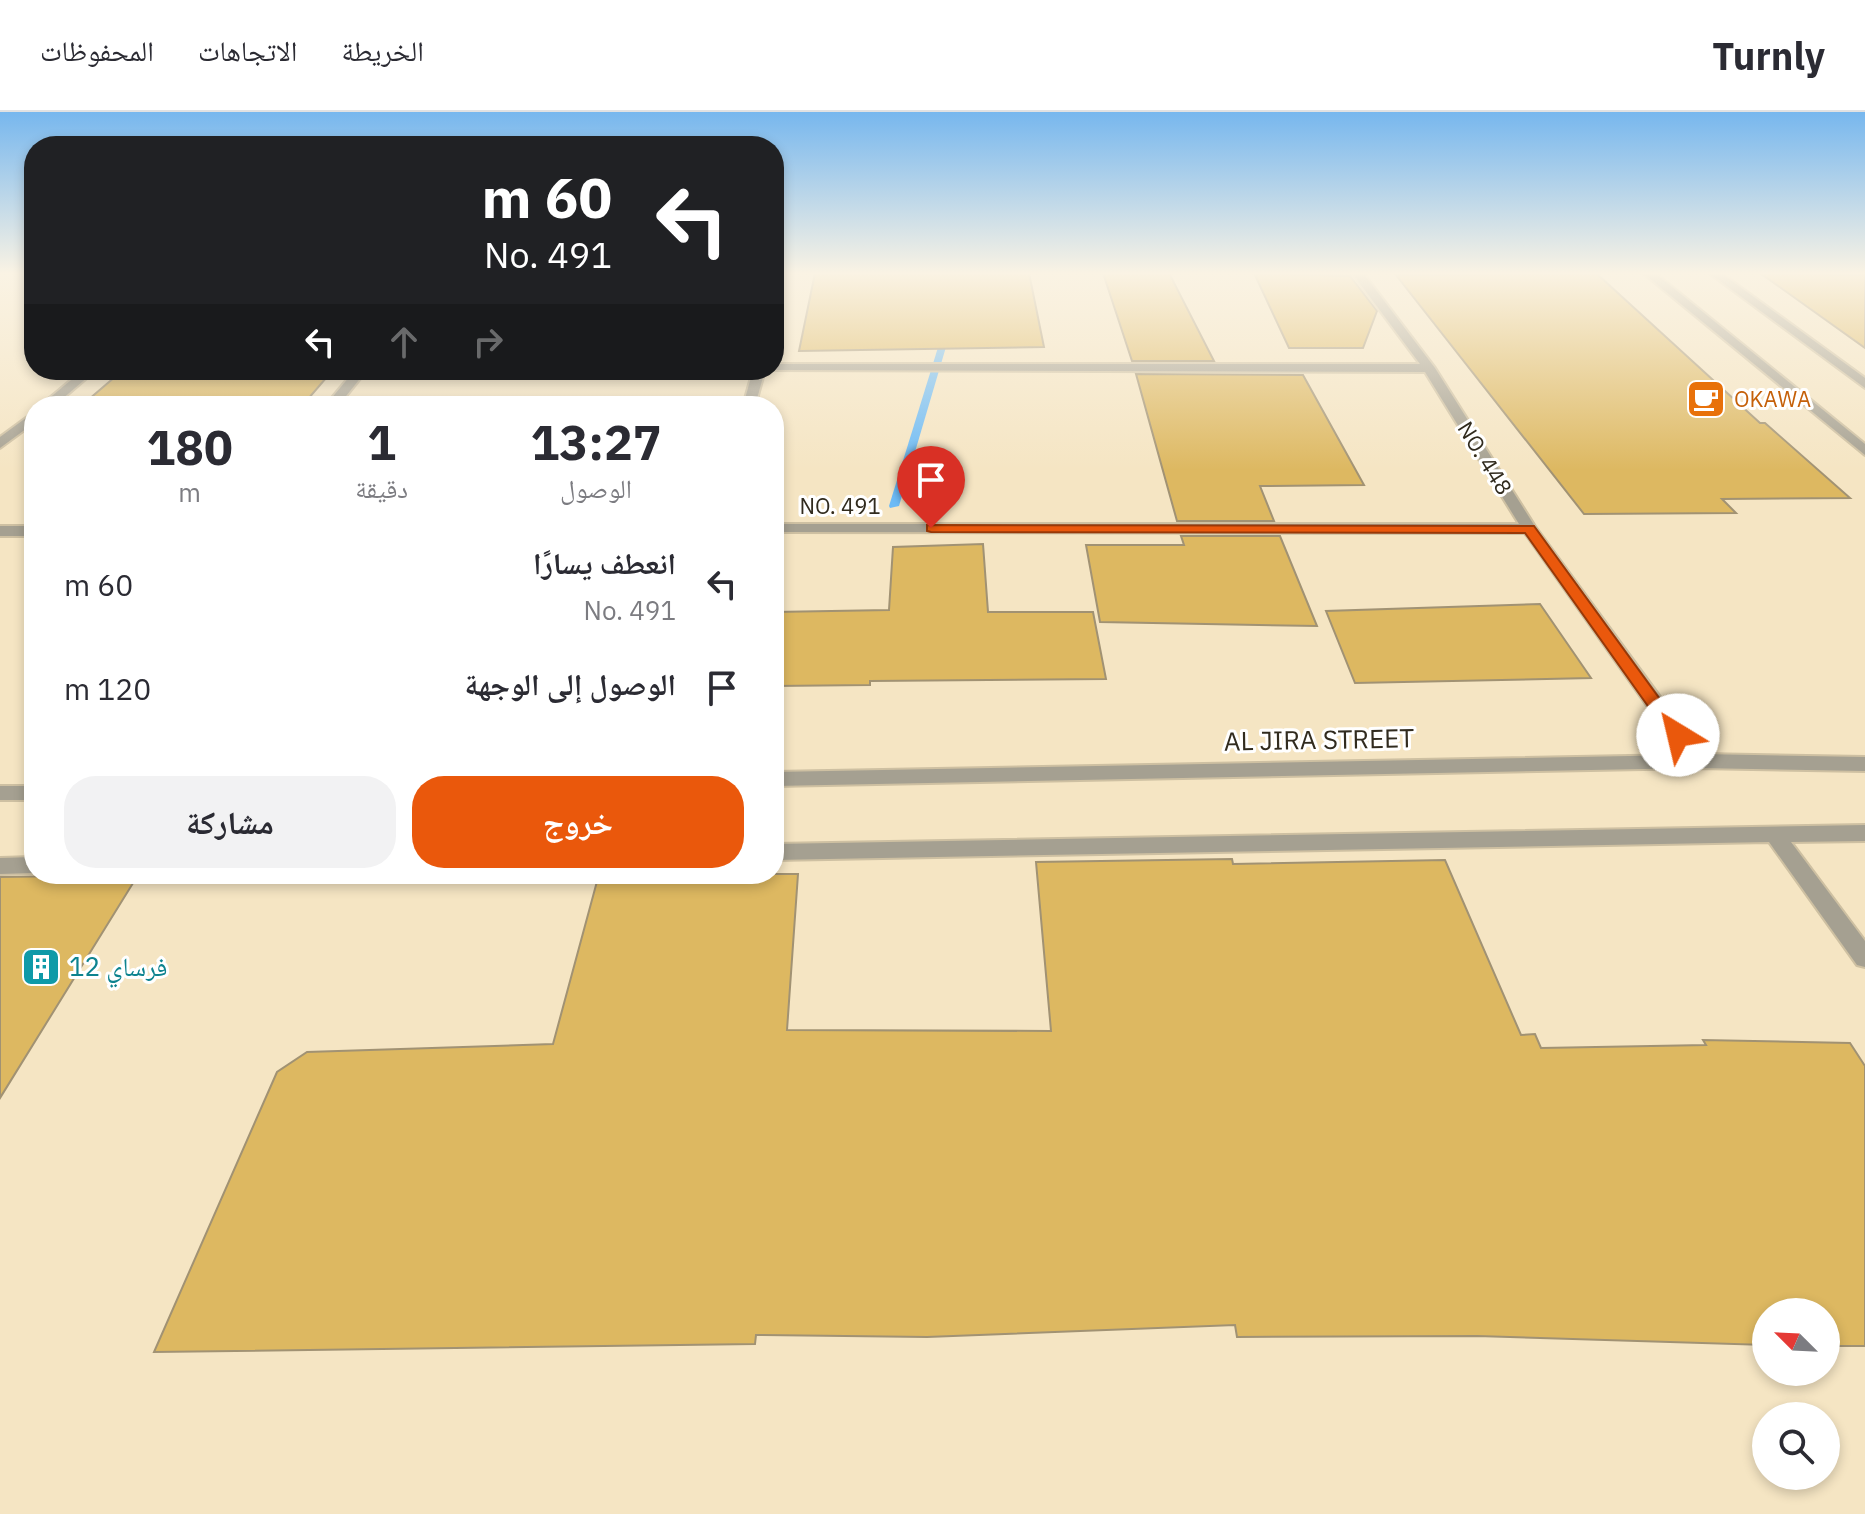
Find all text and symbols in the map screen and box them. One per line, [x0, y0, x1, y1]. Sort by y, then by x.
text: Turnly [1712, 31, 1825, 80]
text: المحفوظات [40, 32, 154, 69]
text: الاتجاهات [198, 32, 297, 69]
text: الخريطة [341, 32, 424, 69]
text: 60 m [482, 161, 612, 233]
icon: left [640, 168, 744, 272]
text: No. 491 [484, 231, 612, 278]
icon: left [298, 320, 342, 364]
icon: ahead [382, 320, 426, 364]
icon: right [466, 320, 510, 364]
cafe icon: OKAWA [1685, 378, 1727, 420]
place label: OKAWA [1734, 384, 1811, 413]
text: 1 [367, 411, 396, 473]
text: 13:27 [531, 411, 662, 473]
text: 180 [146, 416, 233, 478]
street label: NO. 448 [1452, 416, 1519, 500]
pin [897, 446, 965, 528]
icon: arrive [909, 458, 953, 502]
text: دقيقة [355, 471, 408, 505]
text: الوصول [560, 471, 632, 505]
text: m [178, 475, 201, 509]
street label: NO. 491 [799, 491, 881, 520]
text: انعطف يسارًا [533, 543, 676, 582]
icon: left [700, 562, 744, 606]
text: 60 m [64, 565, 133, 604]
text: No. 491 [584, 593, 676, 627]
text: الوصول إلى الوجهة [465, 664, 676, 703]
icon: arrive [700, 666, 744, 710]
text: 120 m [64, 669, 151, 708]
position arrow [1636, 693, 1720, 777]
street label: AL JIRA STREET [1223, 720, 1415, 758]
button: مشاركة [64, 776, 396, 868]
button: خروج [412, 776, 744, 868]
building icon: فرساي 12 [20, 946, 62, 988]
place label: فرساي 12 [69, 949, 168, 988]
north arrow [1752, 1298, 1840, 1386]
map controls [1752, 1298, 1840, 1490]
button: search [1752, 1402, 1840, 1490]

